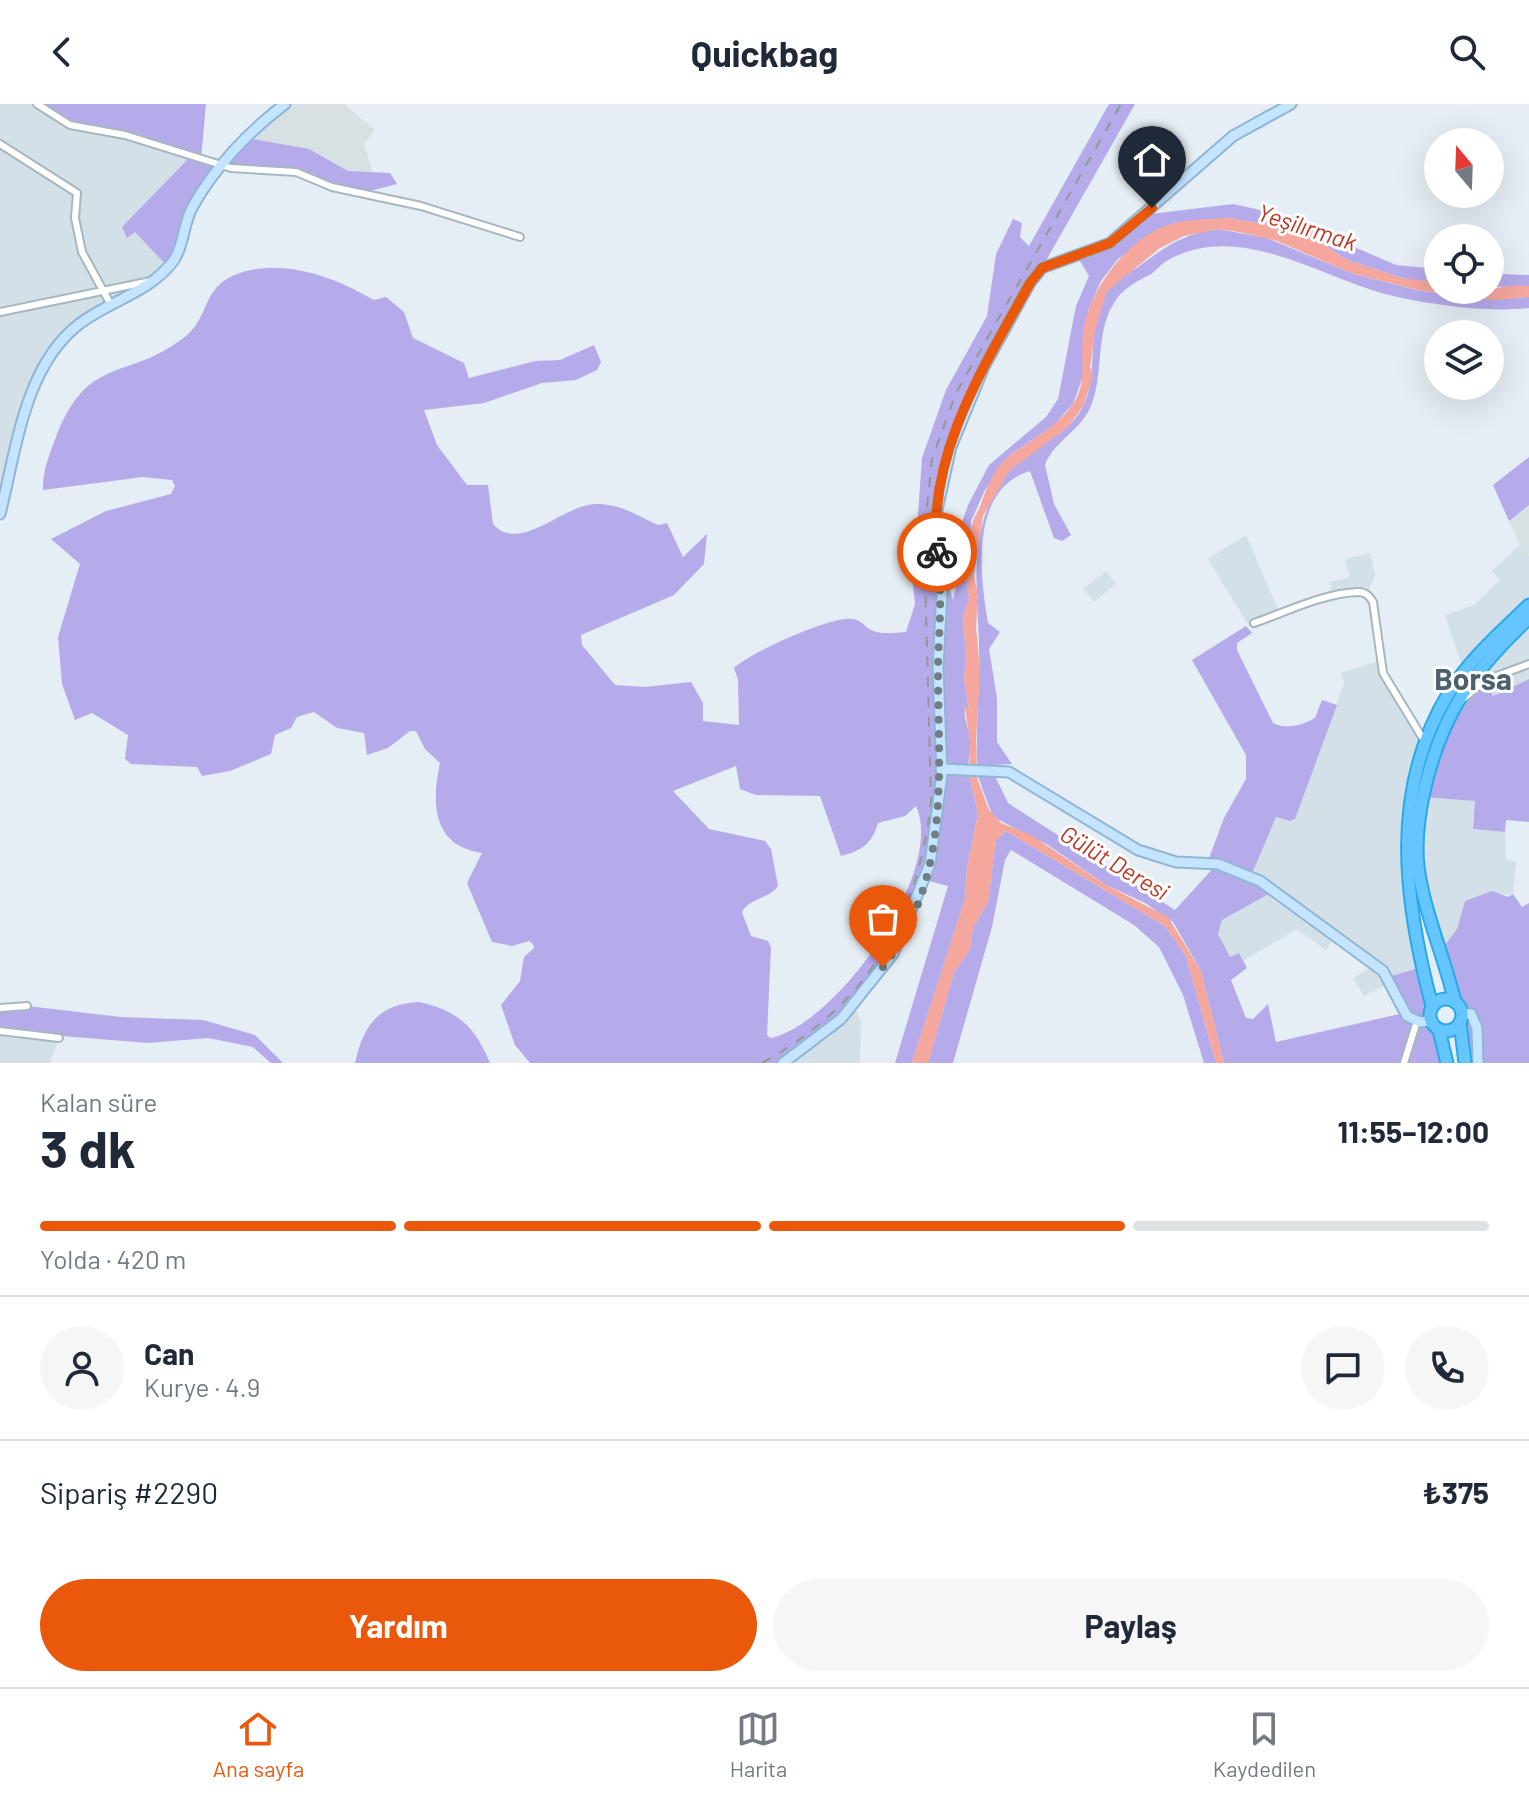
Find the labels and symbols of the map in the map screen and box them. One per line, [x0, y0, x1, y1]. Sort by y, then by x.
pin [1118, 126, 1186, 208]
north arrow [1424, 128, 1504, 208]
water label: Yeşilırmak [1254, 197, 1361, 256]
courier [897, 512, 977, 592]
district label: Borsa [1434, 660, 1512, 696]
water label: Gülüt Deresi [1055, 818, 1175, 906]
pin [849, 885, 917, 967]

